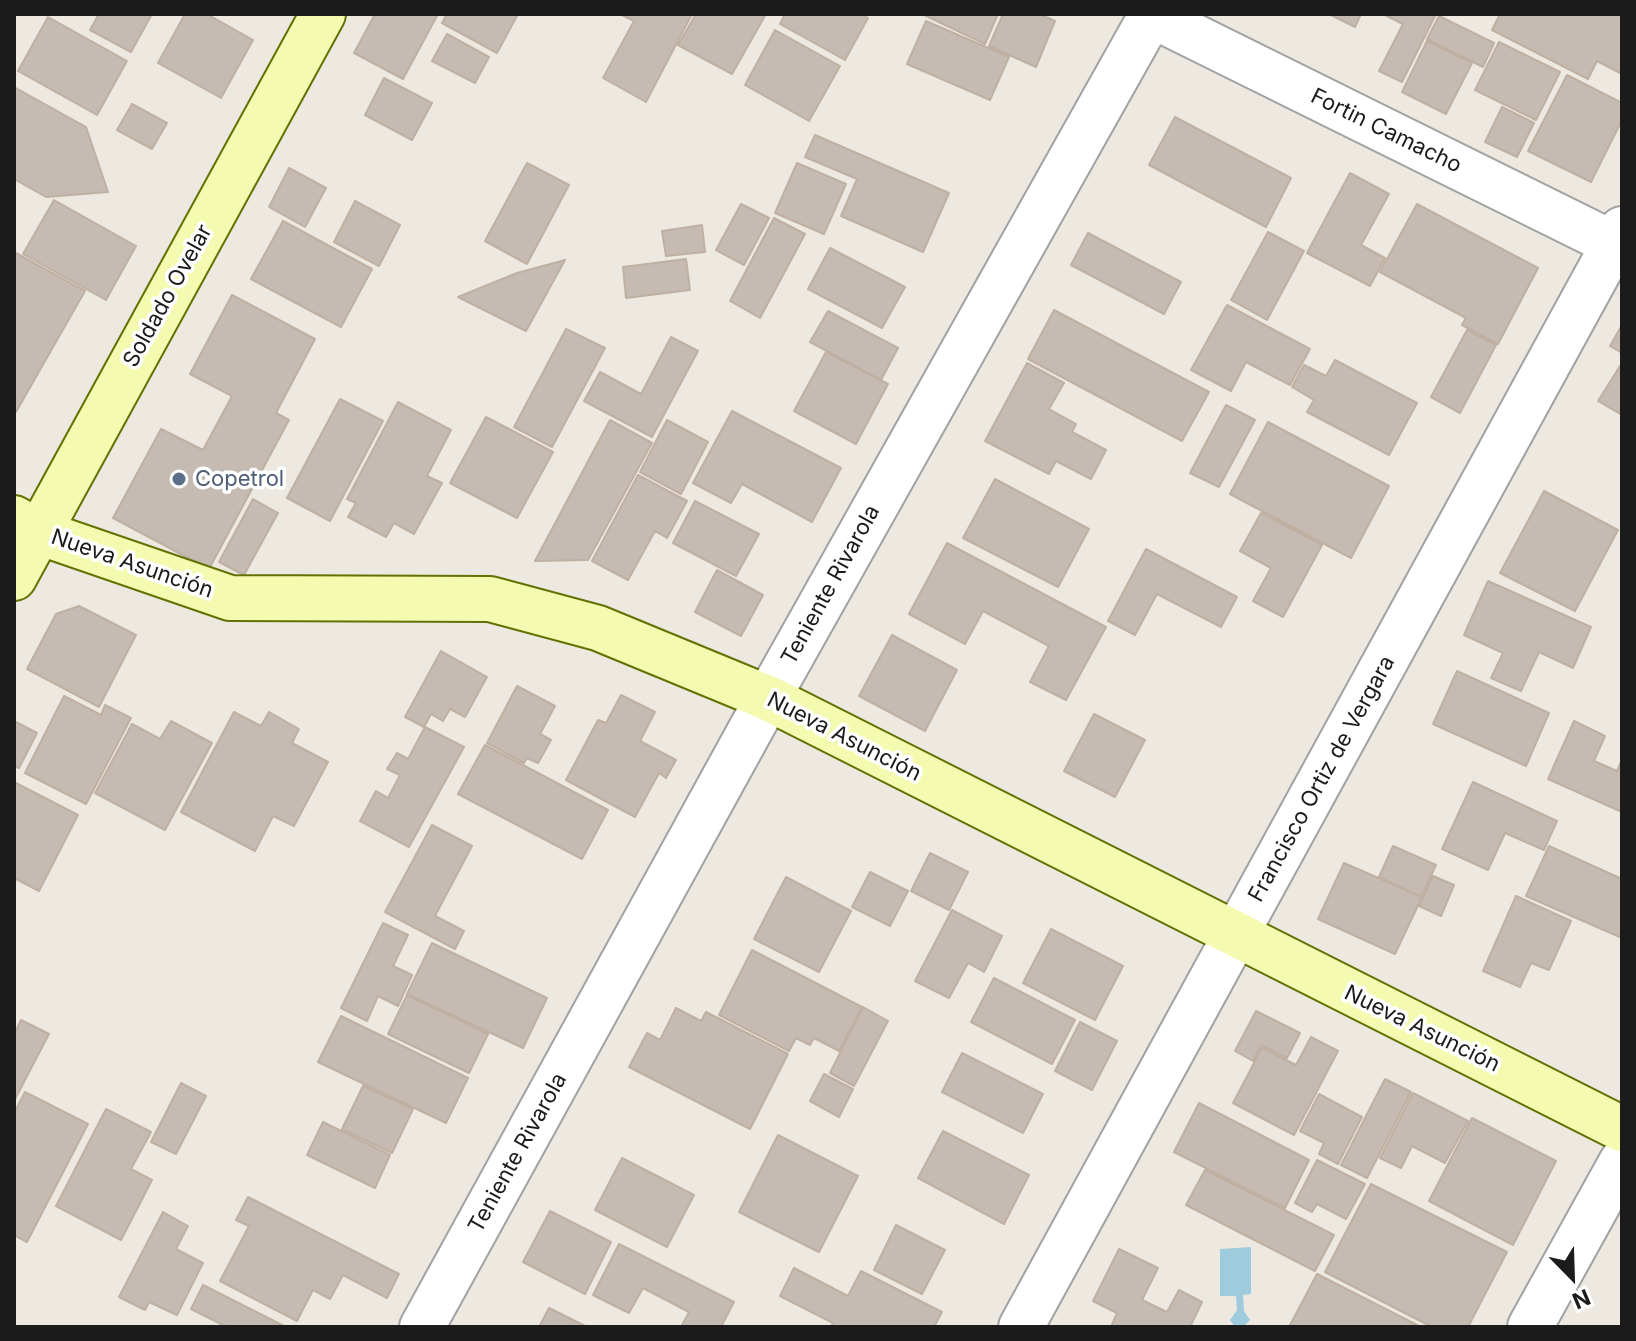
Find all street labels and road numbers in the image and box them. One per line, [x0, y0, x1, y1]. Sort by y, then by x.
street label: Fortin Camacho [1306, 83, 1466, 179]
street label: Soldado Ovelar [118, 220, 218, 372]
street label: Teniente Rivarola [776, 501, 886, 669]
street label: Nueva Asunción [47, 524, 217, 604]
street label: Francisco Ortiz de Vergara [1243, 651, 1401, 907]
street label: Nueva Asunción [762, 687, 926, 787]
street label: Nueva Asunción [1340, 980, 1504, 1078]
street label: Teniente Rivarola [463, 1069, 573, 1237]

